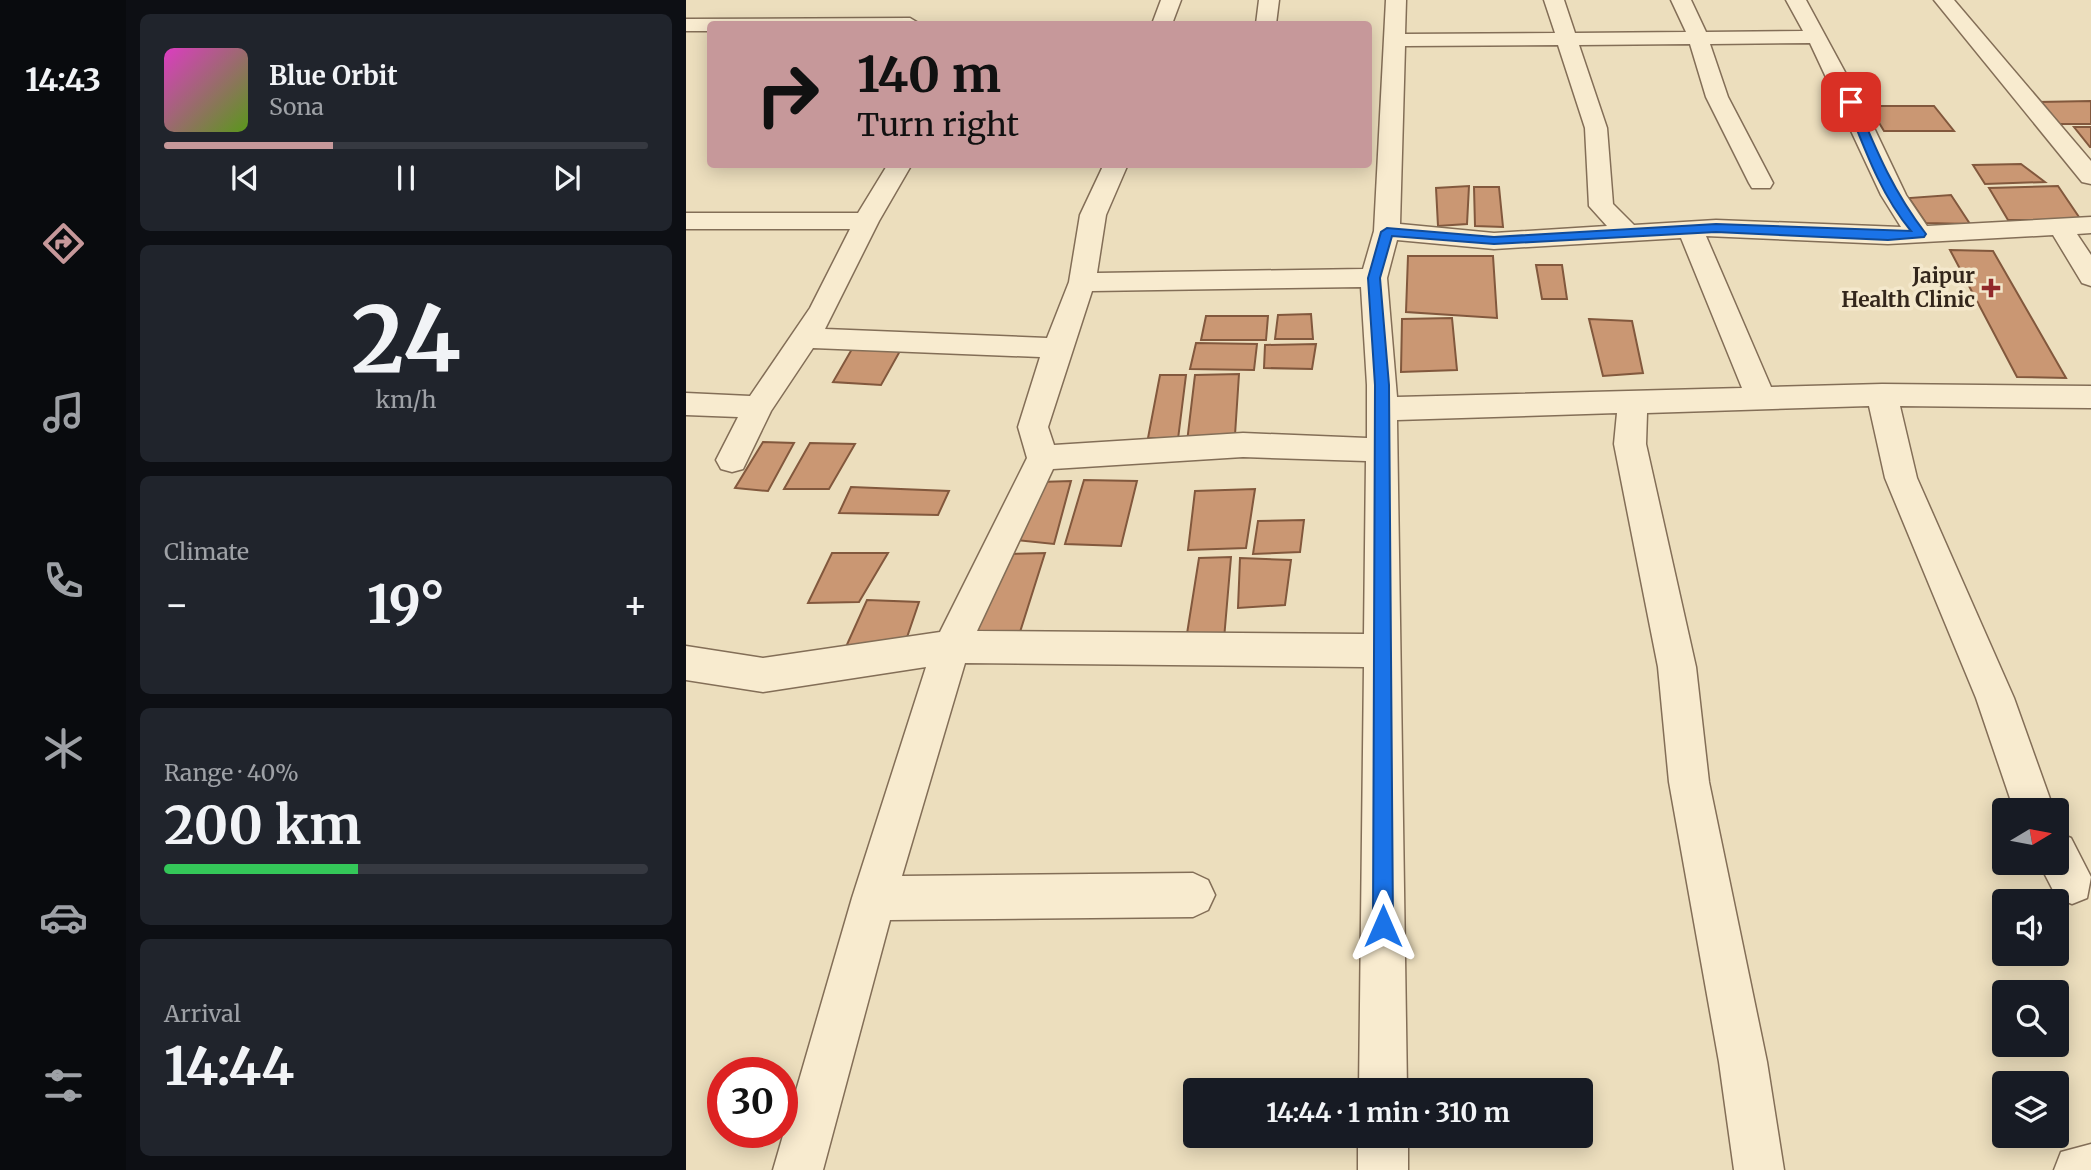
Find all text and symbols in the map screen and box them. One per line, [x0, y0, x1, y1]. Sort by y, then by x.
text: 140 m [857, 44, 1001, 105]
icon: right [742, 49, 833, 140]
text: Blue Orbit [269, 59, 398, 92]
text: 14:43 [25, 60, 101, 100]
pin [1821, 72, 1881, 132]
icon: arrive [1832, 83, 1870, 121]
text: Sona [269, 92, 324, 121]
text: Turn right [857, 105, 1019, 145]
icon: previous [226, 159, 264, 197]
icon: pause [387, 159, 425, 197]
icon: next [548, 159, 586, 197]
icon: directions [39, 219, 88, 268]
place label: Jaipur Health Clinic [1841, 262, 1975, 313]
marker: Jaipur Health Clinic [1981, 278, 2001, 298]
text: 24 [351, 282, 461, 397]
text: km/h [376, 385, 436, 414]
icon: music [39, 388, 88, 437]
text: Climate [164, 537, 249, 566]
icon: phone [39, 556, 88, 605]
text: 19° [367, 572, 445, 637]
text: − [164, 581, 189, 628]
text: + [623, 581, 648, 628]
icon: climate [39, 724, 88, 773]
text: Range · 40% [164, 758, 299, 787]
text: 200 km [164, 793, 361, 858]
north arrow [1992, 798, 2068, 875]
map controls [1992, 798, 2069, 1148]
position arrow [1346, 889, 1420, 963]
button: sound [1992, 889, 2069, 966]
icon: car [39, 893, 88, 942]
button: search [1992, 980, 2069, 1057]
text: Arrival [164, 999, 241, 1028]
text: 14:44 [164, 1034, 294, 1099]
speed limit sign: 30 [707, 1057, 798, 1148]
icon: filters [39, 1061, 88, 1110]
button: layers [1992, 1071, 2069, 1148]
text: 14:44 · 1 min · 310 m [1266, 1096, 1510, 1129]

